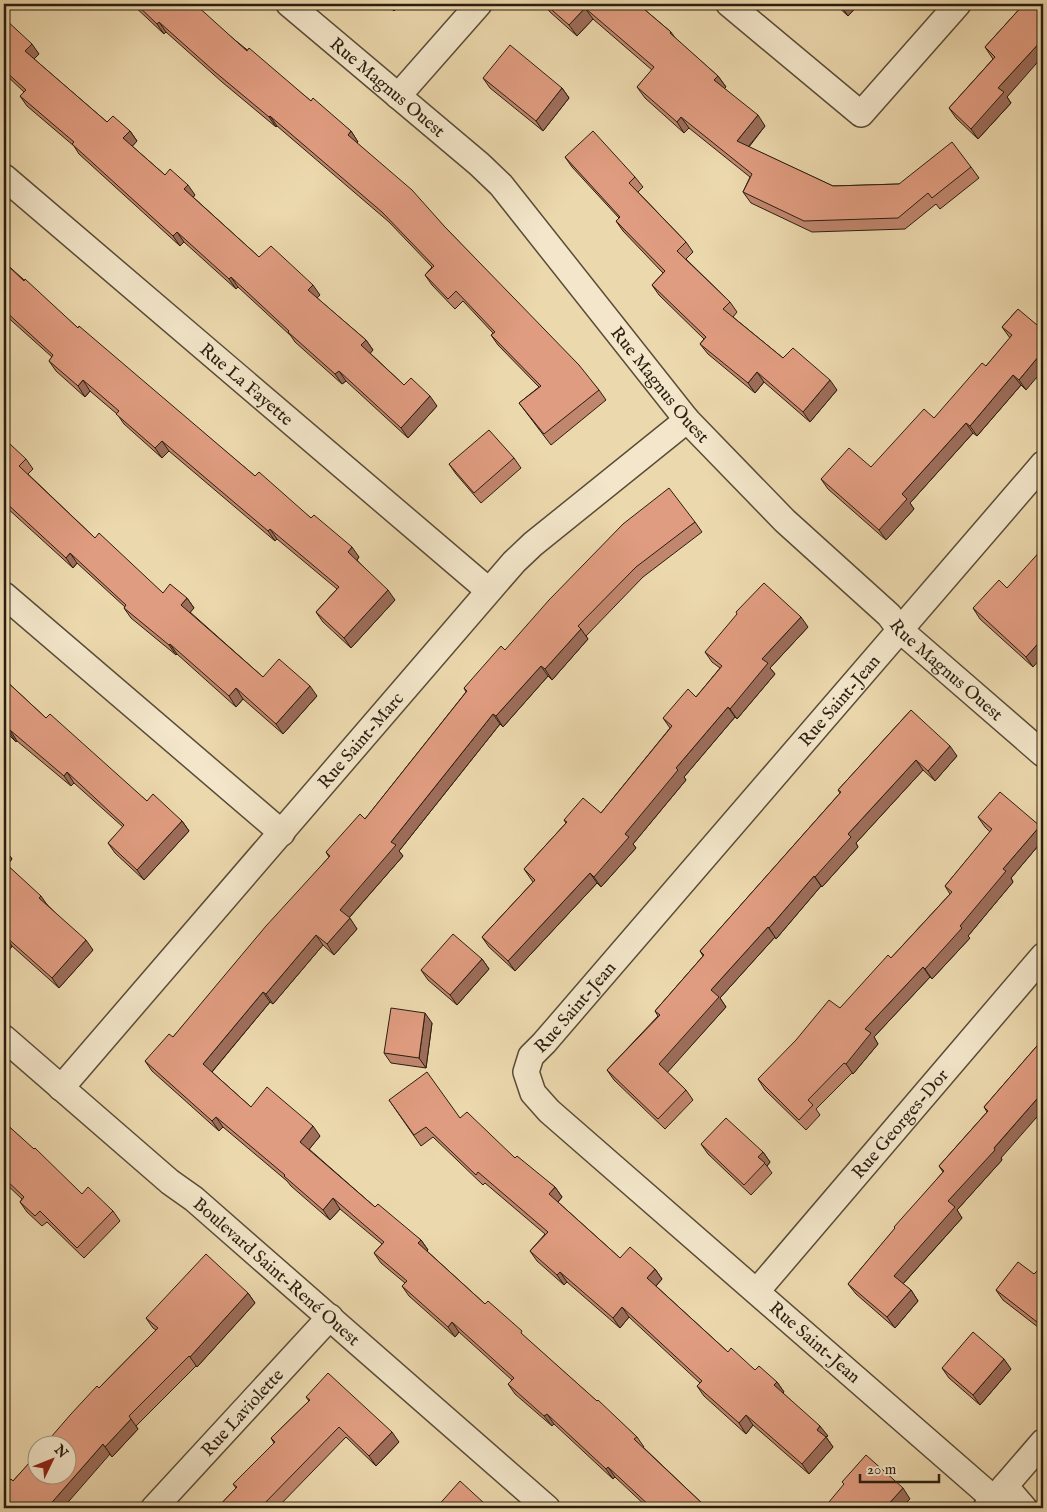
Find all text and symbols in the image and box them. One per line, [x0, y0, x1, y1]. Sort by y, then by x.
street label: Rue Magnus Ouest [324, 33, 449, 143]
street label: Rue Magnus Ouest [605, 323, 713, 449]
street label: Rue La Fayette [194, 339, 297, 432]
street label: Rue Magnus Ouest [883, 615, 1007, 727]
street label: Rue Saint-Jean [795, 651, 886, 752]
street label: Rue Saint-Marc [314, 688, 410, 794]
street label: Rue Saint-Jean [530, 957, 622, 1059]
street label: Rue Georges-Dor [848, 1065, 955, 1184]
street label: Boulevard Saint-René Ouest [187, 1193, 364, 1352]
street label: Rue Saint-Jean [764, 1297, 865, 1389]
street label: Rue Laviolette [197, 1365, 289, 1462]
north arrow [28, 1434, 78, 1484]
text: N [49, 1441, 71, 1462]
scale bar [860, 1452, 938, 1484]
text: 20 m [867, 1460, 897, 1479]

